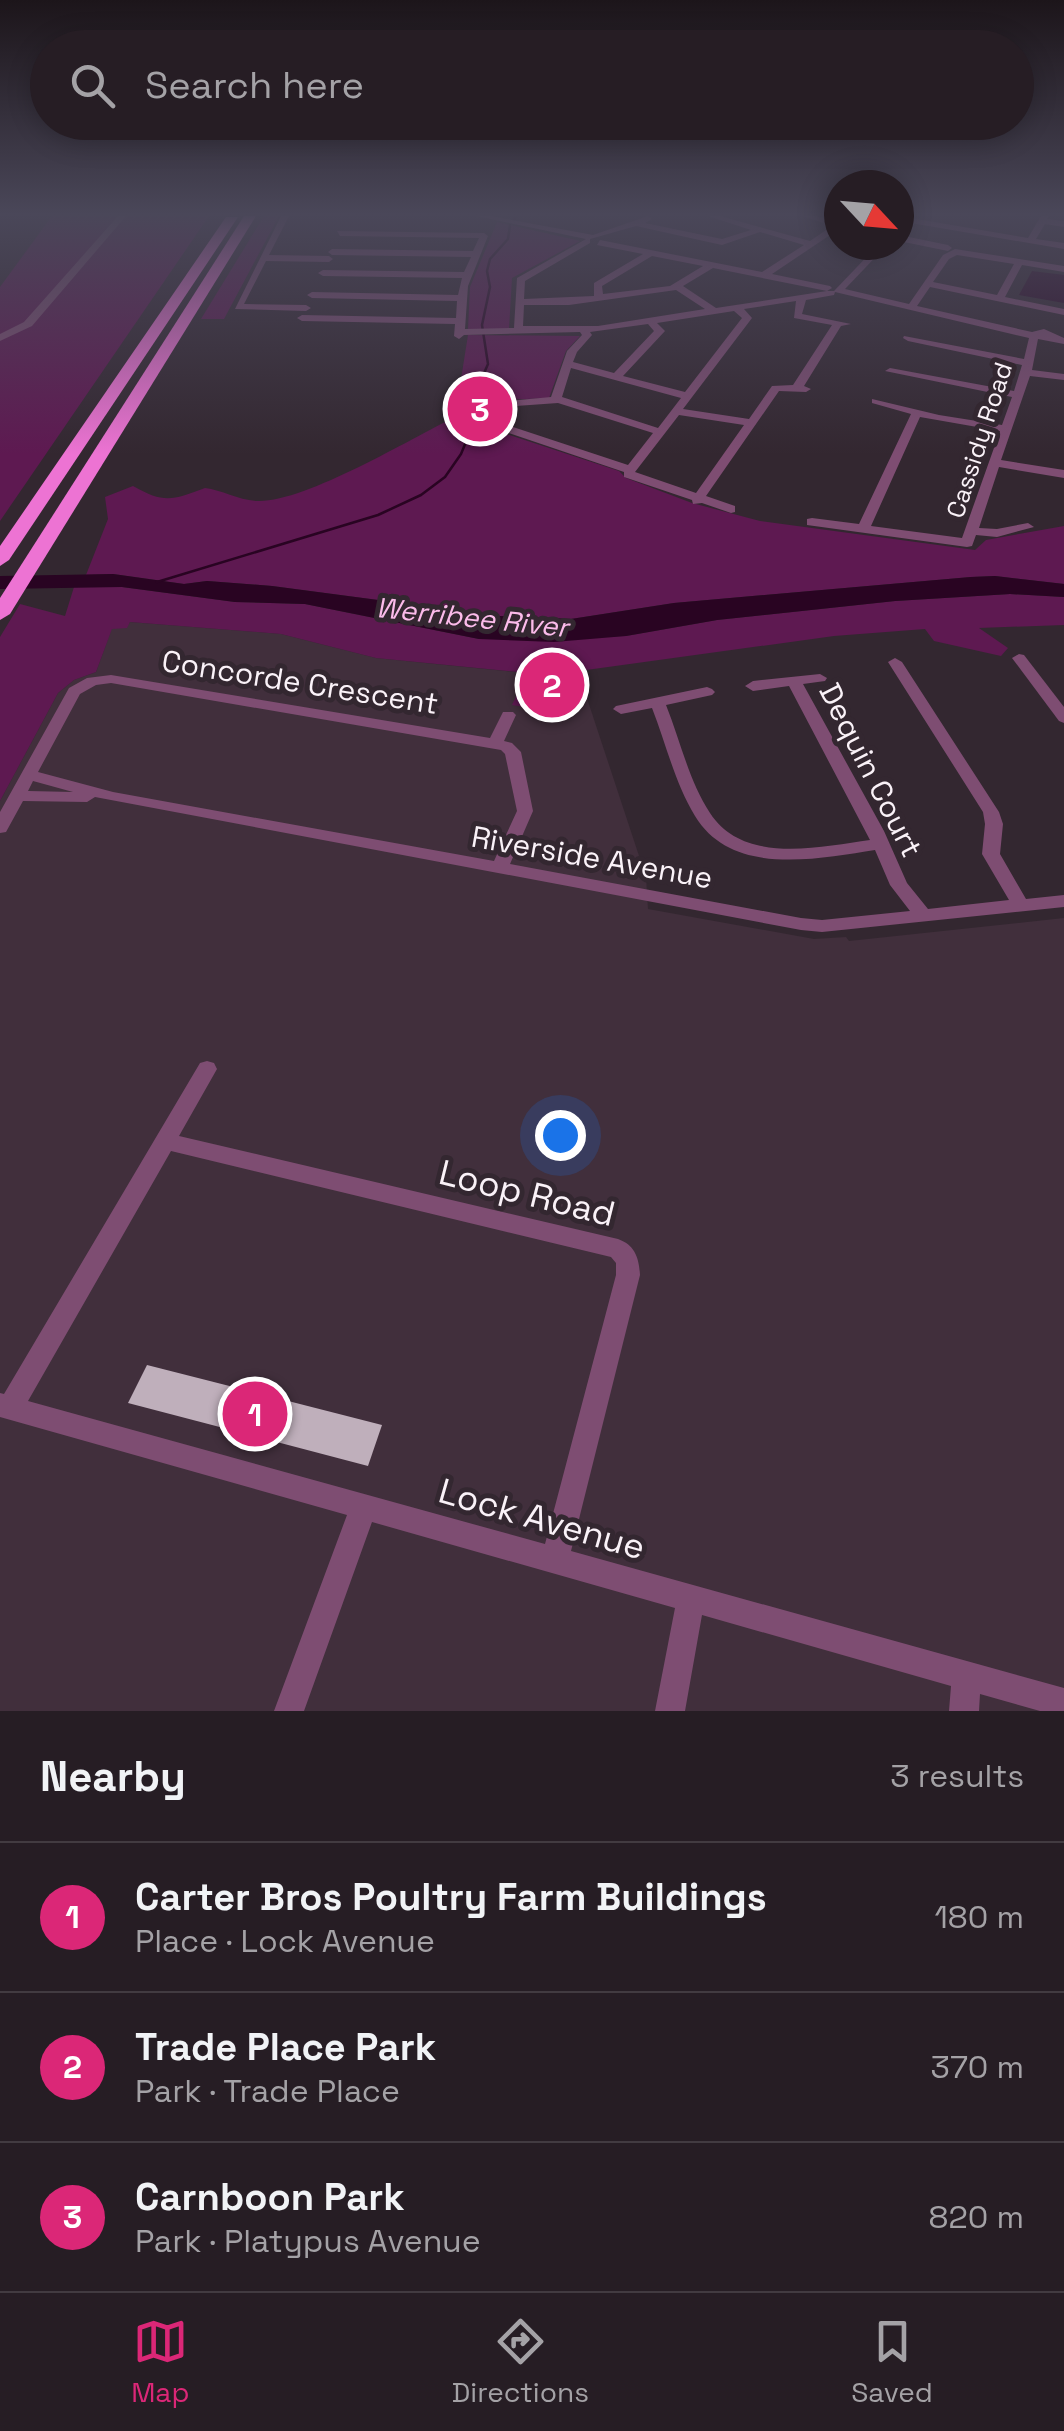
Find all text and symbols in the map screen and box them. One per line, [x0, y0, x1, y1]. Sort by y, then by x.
search box [30, 30, 1034, 140]
icon: search [65, 58, 120, 113]
text: Search here [145, 61, 364, 109]
north arrow [824, 170, 914, 260]
street label: Cassidy Road [939, 358, 1019, 522]
pin: 3 [448, 372, 512, 446]
water label: Werribee River [374, 589, 573, 645]
street label: Concorde Crescent [159, 641, 441, 723]
pin: 2 [520, 648, 584, 722]
street label: Dequin Court [810, 676, 932, 864]
street label: Riverside Avenue [468, 817, 716, 897]
your location [535, 1110, 586, 1161]
street label: Loop Road [435, 1150, 619, 1236]
pin: 1 [222, 1376, 288, 1452]
street label: Lock Avenue [434, 1469, 650, 1569]
text: Nearby [40, 1750, 186, 1803]
text: 3 results [890, 1756, 1024, 1796]
text: Carter Bros Poultry Farm Buildings [135, 1873, 767, 1921]
text: 1 [65, 1897, 80, 1937]
text: 180 m [934, 1897, 1024, 1937]
text: Place · Lock Avenue [135, 1921, 435, 1961]
text: Trade Place Park [135, 2023, 436, 2071]
text: 2 [63, 2047, 82, 2087]
text: 370 m [931, 2047, 1024, 2087]
text: Park · Trade Place [135, 2071, 400, 2111]
text: Carnboon Park [135, 2173, 405, 2221]
text: 3 [63, 2197, 82, 2237]
text: 820 m [929, 2197, 1024, 2237]
text: Park · Platypus Avenue [135, 2221, 481, 2261]
tab: Map [131, 2314, 189, 2410]
tab: Directions [452, 2314, 589, 2410]
tab: Saved [851, 2314, 933, 2410]

